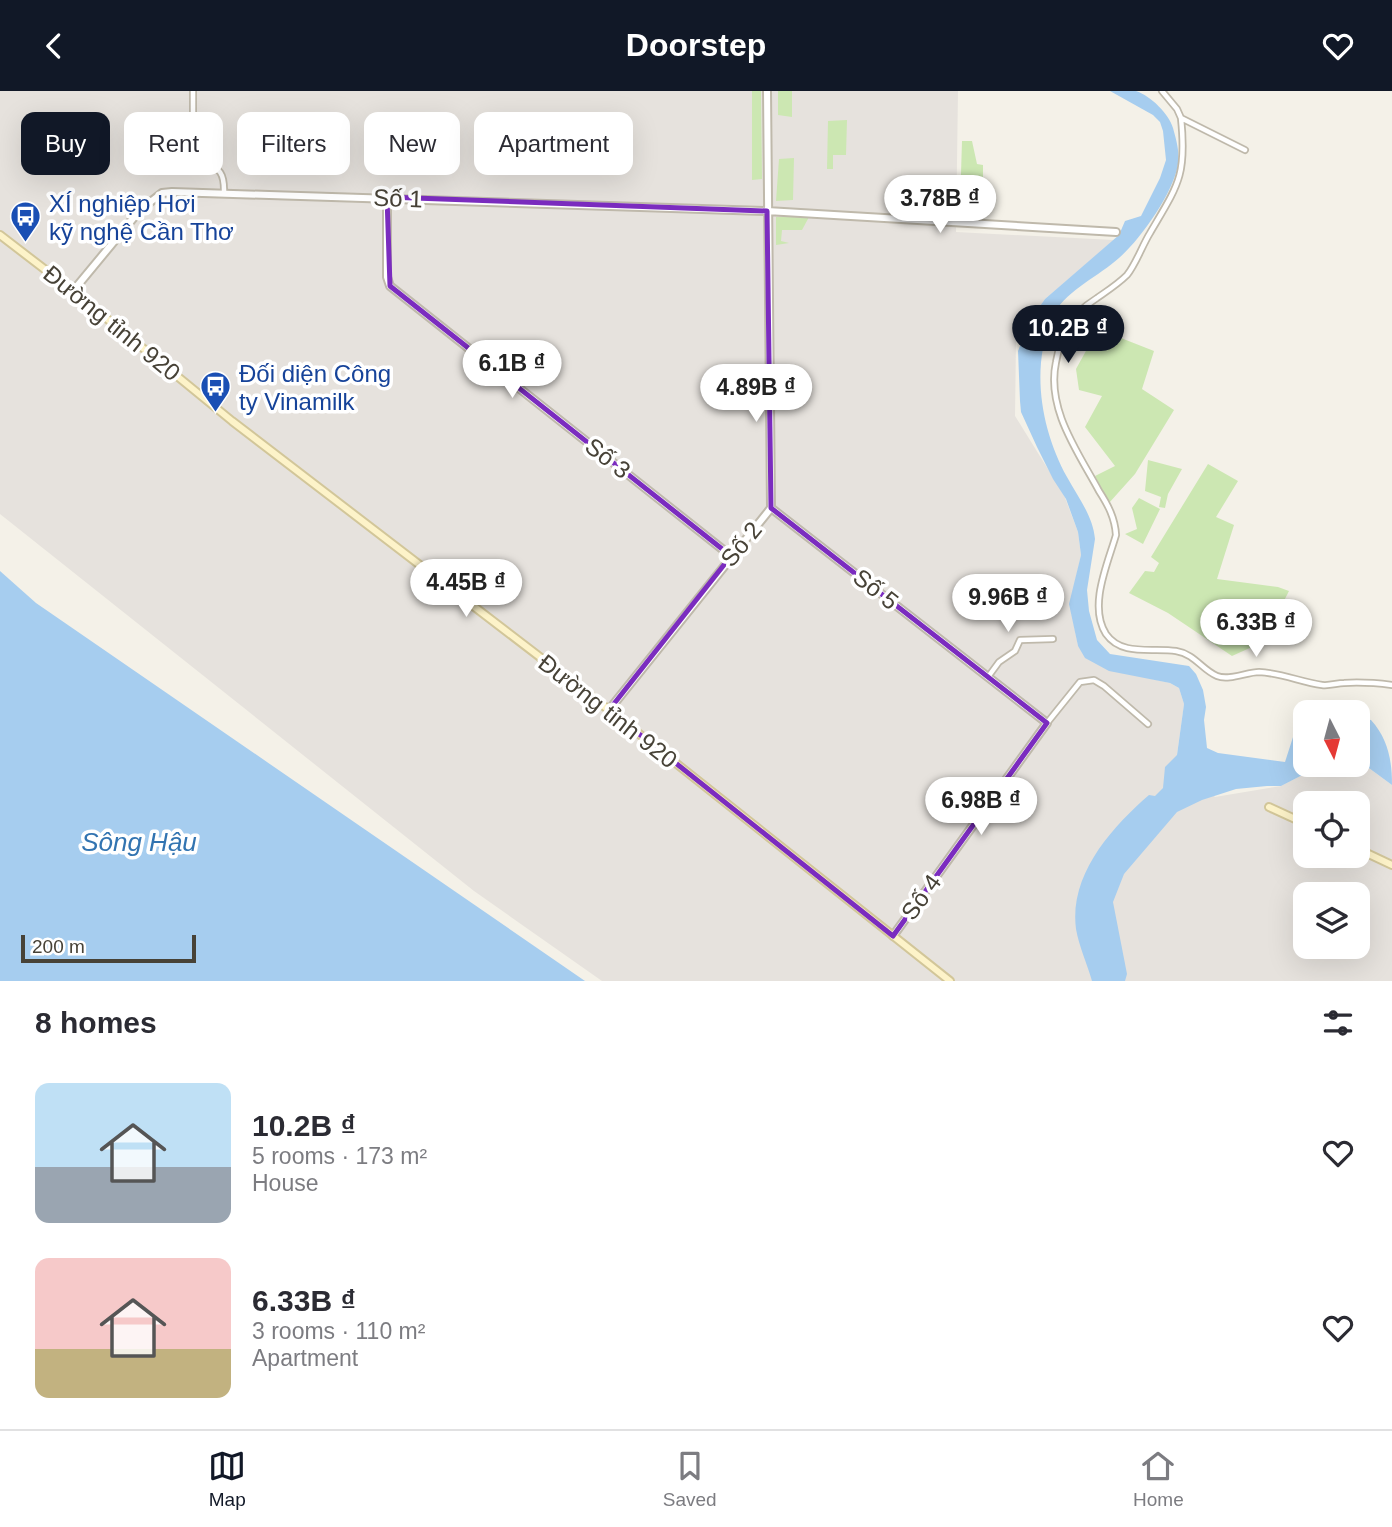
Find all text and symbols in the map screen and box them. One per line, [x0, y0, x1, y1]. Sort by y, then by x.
icon: back [35, 27, 73, 65]
text: Doorstep [626, 27, 766, 63]
icon: heart [1319, 27, 1357, 65]
chip: Buy [21, 112, 110, 175]
chip: Rent [124, 112, 223, 175]
chip: Filters [237, 112, 350, 175]
chip: New [364, 112, 460, 175]
chip: Apartment [474, 112, 633, 175]
pin: 3.78B ₫ [875, 176, 1005, 235]
street label: Số 1 [373, 184, 423, 212]
text: 3.78B ₫ [900, 185, 980, 211]
place label: XÍ nghiệp Hơi kỹ nghệ Cần Thơ [49, 190, 234, 245]
bus stop icon: XÍ nghiệp Hơi kỹ nghệ Cần Thơ [9, 200, 43, 244]
street label: Đường tỉnh 920 [38, 260, 186, 386]
pin: 10.2B ₫ [1003, 306, 1133, 365]
text: 10.2B ₫ [1028, 315, 1108, 341]
pin: 6.1B ₫ [455, 341, 569, 400]
text: 6.1B ₫ [479, 350, 545, 376]
place label: Đối diện Công ty Vinamilk [239, 360, 391, 415]
pin: 4.89B ₫ [691, 365, 821, 424]
bus stop icon: Đối diện Công ty Vinamilk [199, 370, 233, 414]
text: 4.89B ₫ [716, 374, 796, 400]
street label: Số 3 [580, 432, 636, 484]
street label: Số 2 [715, 516, 767, 572]
pin: 4.45B ₫ [401, 559, 531, 619]
street label: Số 5 [848, 563, 904, 615]
text: 4.45B ₫ [426, 569, 506, 595]
pin: 9.96B ₫ [943, 575, 1073, 634]
text: 9.96B ₫ [968, 584, 1048, 610]
pin: 6.33B ₫ [1191, 599, 1321, 659]
text: 6.33B ₫ [1216, 609, 1296, 635]
street label: Đường tỉnh 920 [534, 649, 682, 773]
north arrow [1293, 700, 1370, 777]
map controls [1293, 700, 1370, 959]
pin: 6.98B ₫ [916, 777, 1046, 837]
text: 6.98B ₫ [941, 787, 1021, 813]
button: locate [1293, 791, 1370, 868]
water label: Sông Hậu [81, 827, 197, 857]
street label: Số 4 [896, 869, 946, 925]
button: layers [1293, 882, 1370, 959]
scale bar [21, 932, 196, 964]
text: 200 m [32, 936, 85, 957]
icon: filters [1319, 1004, 1357, 1042]
text: 8 homes [35, 1006, 157, 1039]
text: 10.2B ₫ [252, 1109, 356, 1142]
icon: home [91, 1111, 175, 1195]
icon: heart [1319, 1134, 1357, 1172]
text: 5 rooms · 173 m² [252, 1143, 427, 1169]
text: House [252, 1170, 318, 1196]
text: 6.33B ₫ [252, 1284, 356, 1317]
icon: home [91, 1286, 175, 1370]
icon: heart [1319, 1309, 1357, 1347]
text: 3 rooms · 110 m² [252, 1318, 425, 1344]
text: Apartment [252, 1345, 358, 1371]
tab: Map [208, 1447, 246, 1511]
tab: Saved [663, 1447, 717, 1511]
tab: Home [1133, 1447, 1184, 1511]

